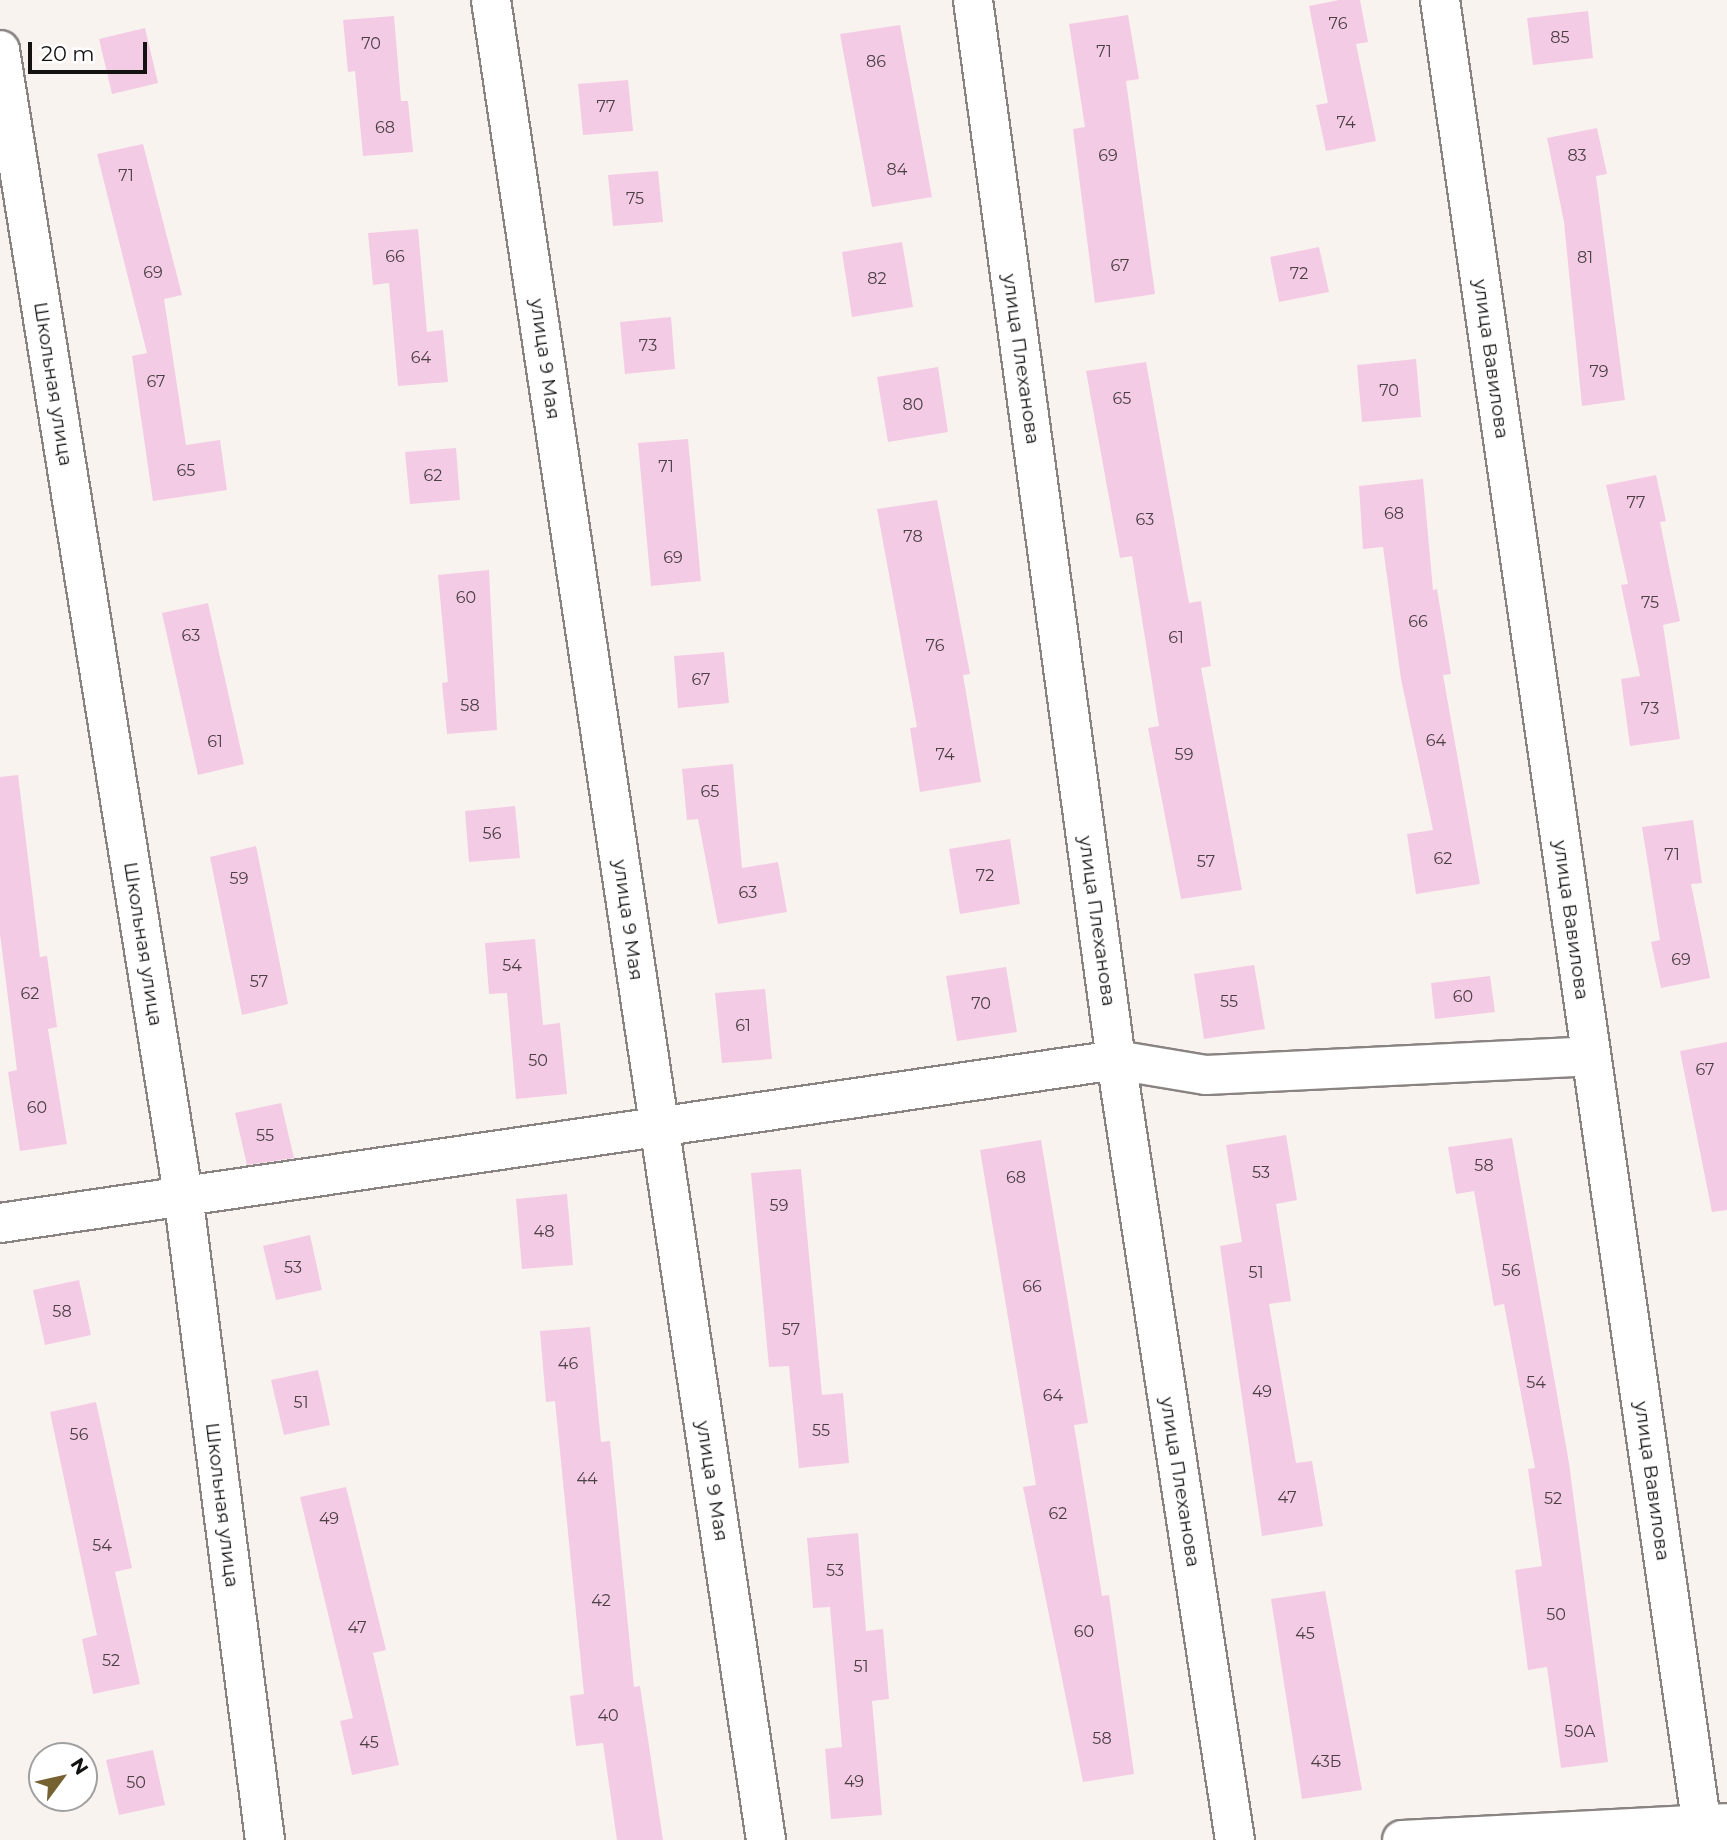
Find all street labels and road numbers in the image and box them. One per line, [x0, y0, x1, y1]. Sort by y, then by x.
street label: улица Плеханова [998, 272, 1044, 446]
street label: улица Вавилова [1469, 278, 1513, 440]
street label: улица 9 Мая [525, 297, 565, 421]
street label: Школьная улица [29, 300, 77, 468]
street label: улица Плеханова [1074, 834, 1120, 1008]
street label: улица Вавилова [1549, 839, 1593, 1001]
street label: улица 9 Мая [608, 858, 648, 982]
street label: Школьная улица [119, 860, 167, 1028]
street label: улица Плеханова [1155, 1395, 1205, 1569]
street label: улица Вавилова [1630, 1400, 1674, 1562]
street label: улица 9 Мая [691, 1419, 733, 1543]
street label: Школьная улица [201, 1421, 243, 1589]

